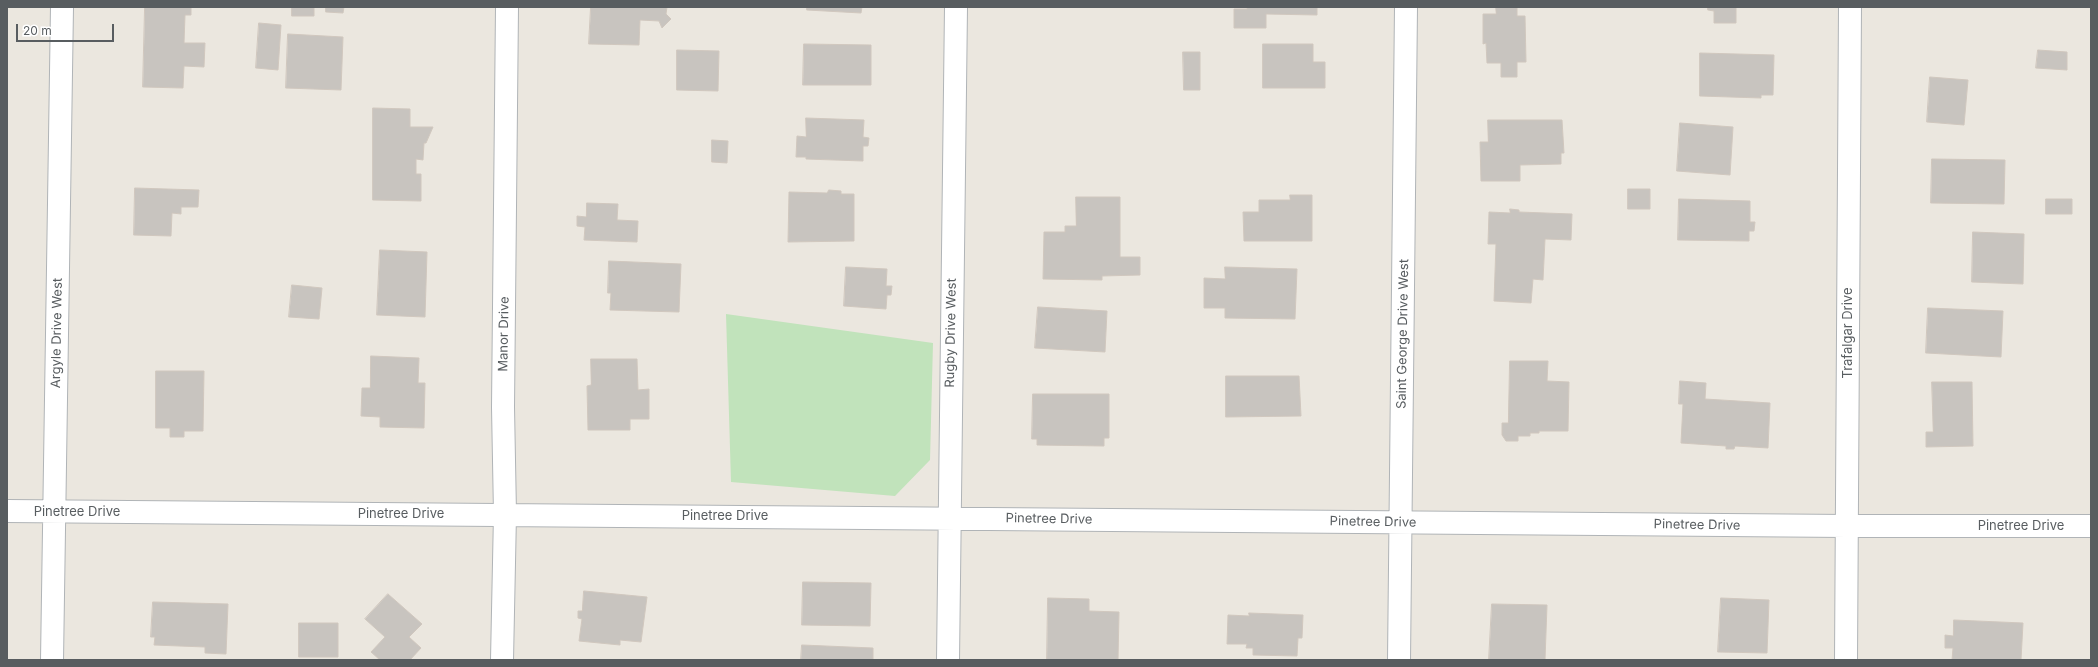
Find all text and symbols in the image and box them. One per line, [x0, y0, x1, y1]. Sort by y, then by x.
scale bar [18, 16, 116, 42]
text: 20 m [23, 23, 52, 38]
street label: Saint George Drive West [1394, 259, 1412, 409]
street label: Argyle Drive West [48, 278, 66, 388]
street label: Rugby Drive West [942, 278, 960, 388]
street label: Trafalgar Drive [1840, 288, 1856, 378]
street label: Manor Drive [496, 296, 512, 372]
street label: Pinetree Drive [34, 504, 120, 520]
street label: Pinetree Drive [358, 506, 444, 522]
street label: Pinetree Drive [682, 508, 768, 524]
street label: Pinetree Drive [1006, 510, 1092, 528]
street label: Pinetree Drive [1330, 513, 1416, 531]
street label: Pinetree Drive [1654, 516, 1740, 534]
street label: Pinetree Drive [1978, 518, 2064, 534]

